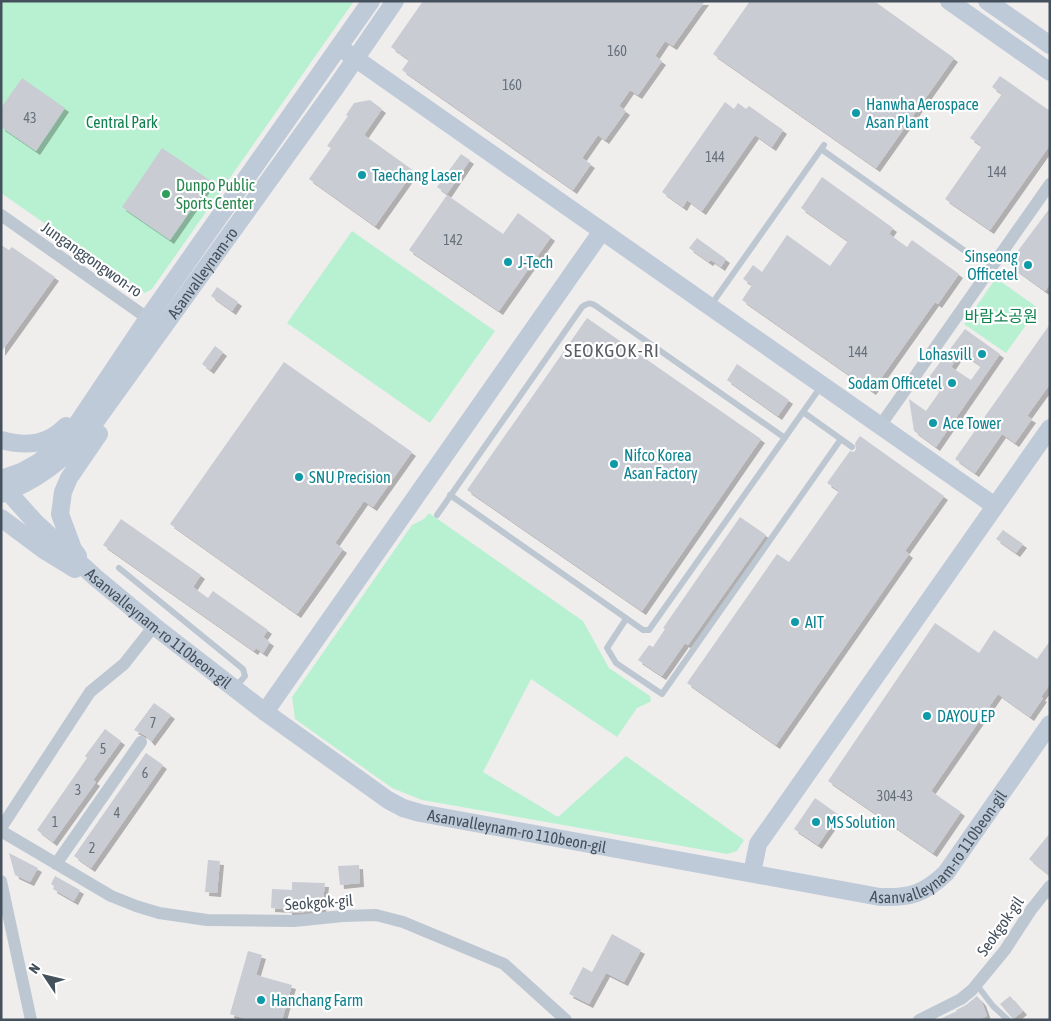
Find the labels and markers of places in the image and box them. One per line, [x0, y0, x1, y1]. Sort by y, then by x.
place label: Hanwha Aerospace Asan Plant [866, 95, 979, 131]
marker: Hanwha Aerospace Asan Plant [850, 107, 862, 119]
place label: Taechang Laser [372, 166, 462, 185]
marker: Taechang Laser [356, 169, 368, 181]
place label: Dunpo Public Sports Center [176, 176, 255, 213]
marker: Dunpo Public Sports Center [160, 188, 172, 200]
place label: Sinseong Officetel [965, 247, 1019, 283]
place label: J-Tech [518, 253, 553, 271]
marker: J-Tech [502, 256, 514, 268]
marker: Sinseong Officetel [1022, 259, 1034, 271]
place label: Lohasvill [919, 345, 973, 363]
marker: Lohasvill [976, 348, 988, 360]
place label: Sodam Officetel [848, 374, 943, 392]
marker: Sodam Officetel [946, 377, 958, 389]
place label: Ace Tower [943, 414, 1001, 432]
marker: Ace Tower [927, 417, 939, 429]
place label: Nifco Korea Asan Factory [624, 446, 698, 483]
marker: Nifco Korea Asan Factory [608, 458, 620, 470]
place label: SNU Precision [309, 468, 391, 486]
marker: SNU Precision [293, 471, 305, 483]
place label: AIT [805, 613, 824, 631]
marker: AIT [789, 616, 801, 628]
place label: DAYOU EP [937, 707, 995, 725]
marker: DAYOU EP [921, 710, 933, 722]
place label: MS Solution [826, 813, 895, 831]
marker: MS Solution [810, 816, 822, 828]
place label: Hanchang Farm [271, 991, 363, 1010]
marker: Hanchang Farm [255, 994, 267, 1006]

